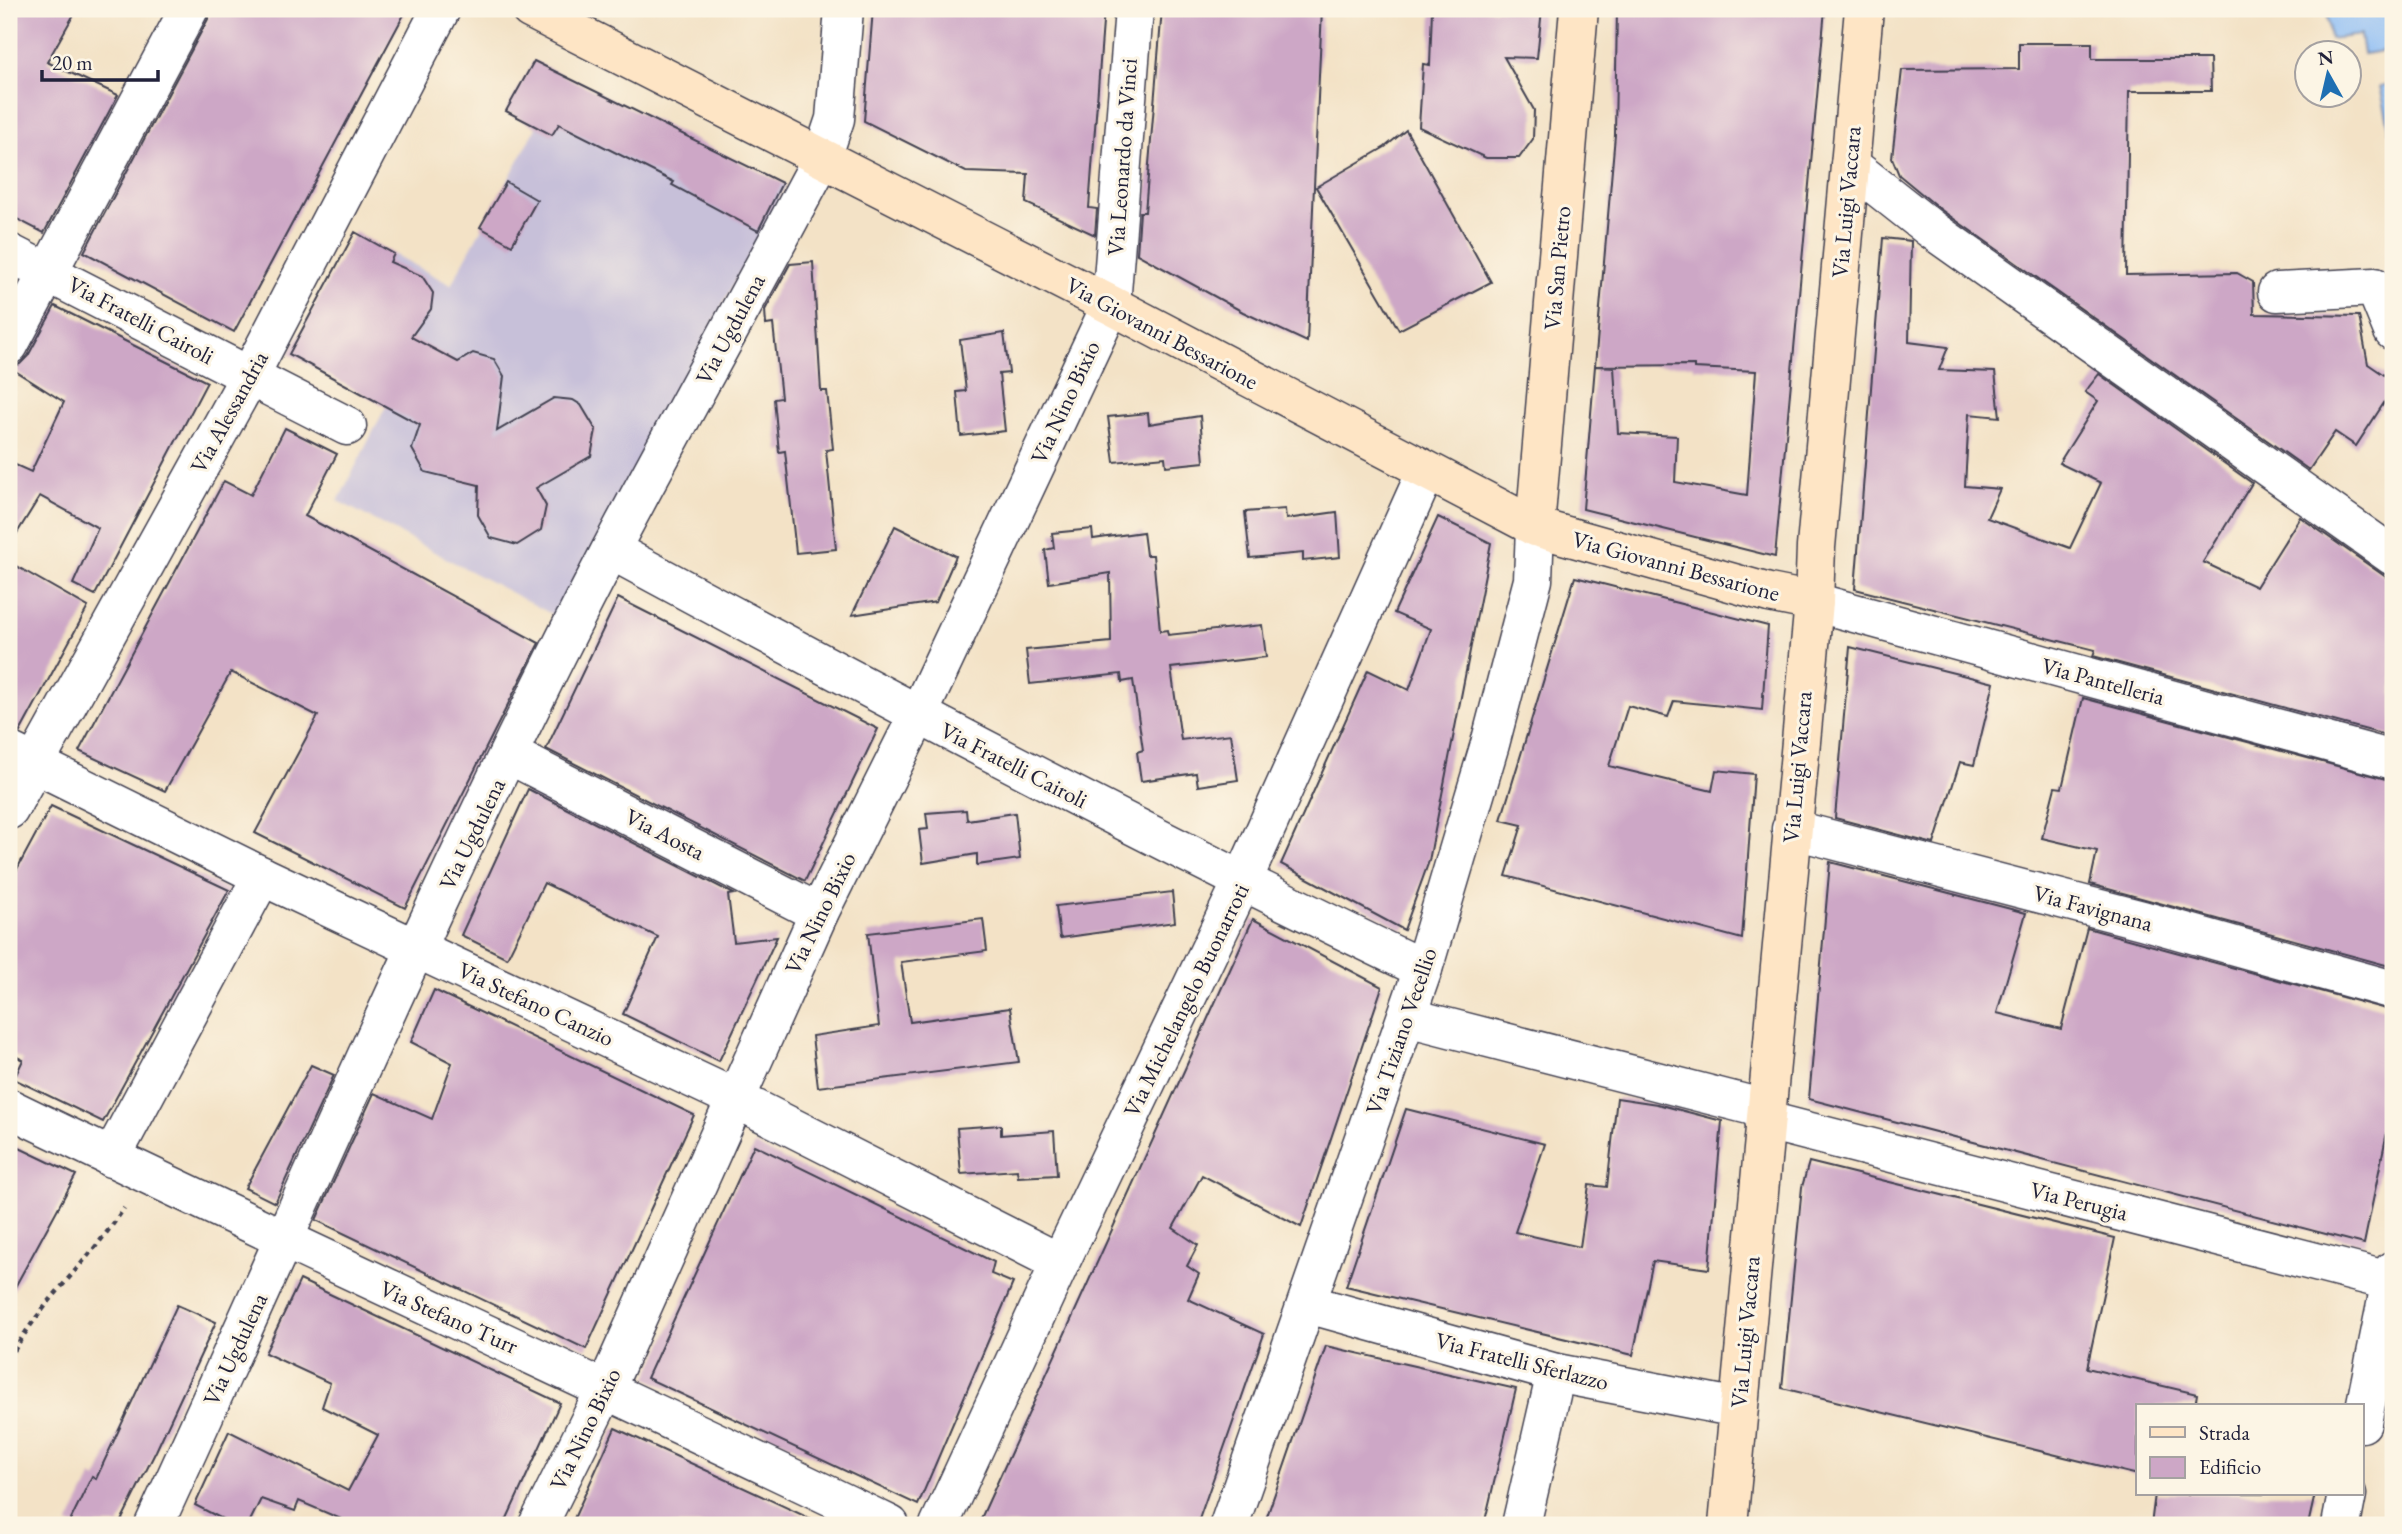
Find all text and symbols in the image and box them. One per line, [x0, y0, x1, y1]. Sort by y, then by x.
scale bar [42, 38, 158, 82]
north arrow [2294, 38, 2364, 108]
text: N [2316, 44, 2336, 71]
text: 20 m [52, 49, 93, 76]
street label: Via Leonardo da Vinci [1100, 57, 1144, 257]
street label: Via Luigi Vaccara [1824, 124, 1868, 279]
street label: Via San Pietro [1537, 205, 1577, 331]
street label: Via Ugdulena [688, 268, 772, 389]
street label: Via Fratelli Cairoli [63, 269, 220, 371]
street label: Via Giovanni Bessarione [1061, 270, 1263, 396]
street label: Via Nino Bixio [1023, 336, 1107, 468]
street label: Via Alessandria [183, 345, 275, 478]
street label: Via Giovanni Bessarione [1569, 524, 1783, 608]
street label: Via Pantelleria [2038, 650, 2169, 712]
street label: Via Luigi Vaccara [1775, 689, 1819, 844]
street label: Via Fratelli Cairoli [935, 715, 1093, 815]
street label: Via Ugdulena [432, 772, 512, 895]
street label: Via Aosta [620, 801, 711, 867]
street label: Via Nino Bixio [777, 847, 863, 979]
street label: Via Michelangelo Buonarroti [1116, 878, 1256, 1122]
street label: Via Favignana [2030, 878, 2157, 939]
street label: Via Tiziano Vecellio [1358, 943, 1444, 1119]
street label: Via Stefano Canzio [453, 955, 619, 1053]
street label: Via Perugia [2027, 1174, 2132, 1228]
street label: Via Luigi Vaccara [1723, 1254, 1767, 1409]
street label: Via Stefano Turr [375, 1273, 523, 1361]
street label: Via Ugdulena [196, 1287, 274, 1410]
street label: Via Fratelli Sferlazzo [1432, 1325, 1612, 1397]
street label: Via Nino Bixio [542, 1363, 628, 1495]
legend [2136, 1404, 2364, 1496]
text: Strada [2199, 1419, 2250, 1446]
text: Edificio [2199, 1453, 2261, 1480]

